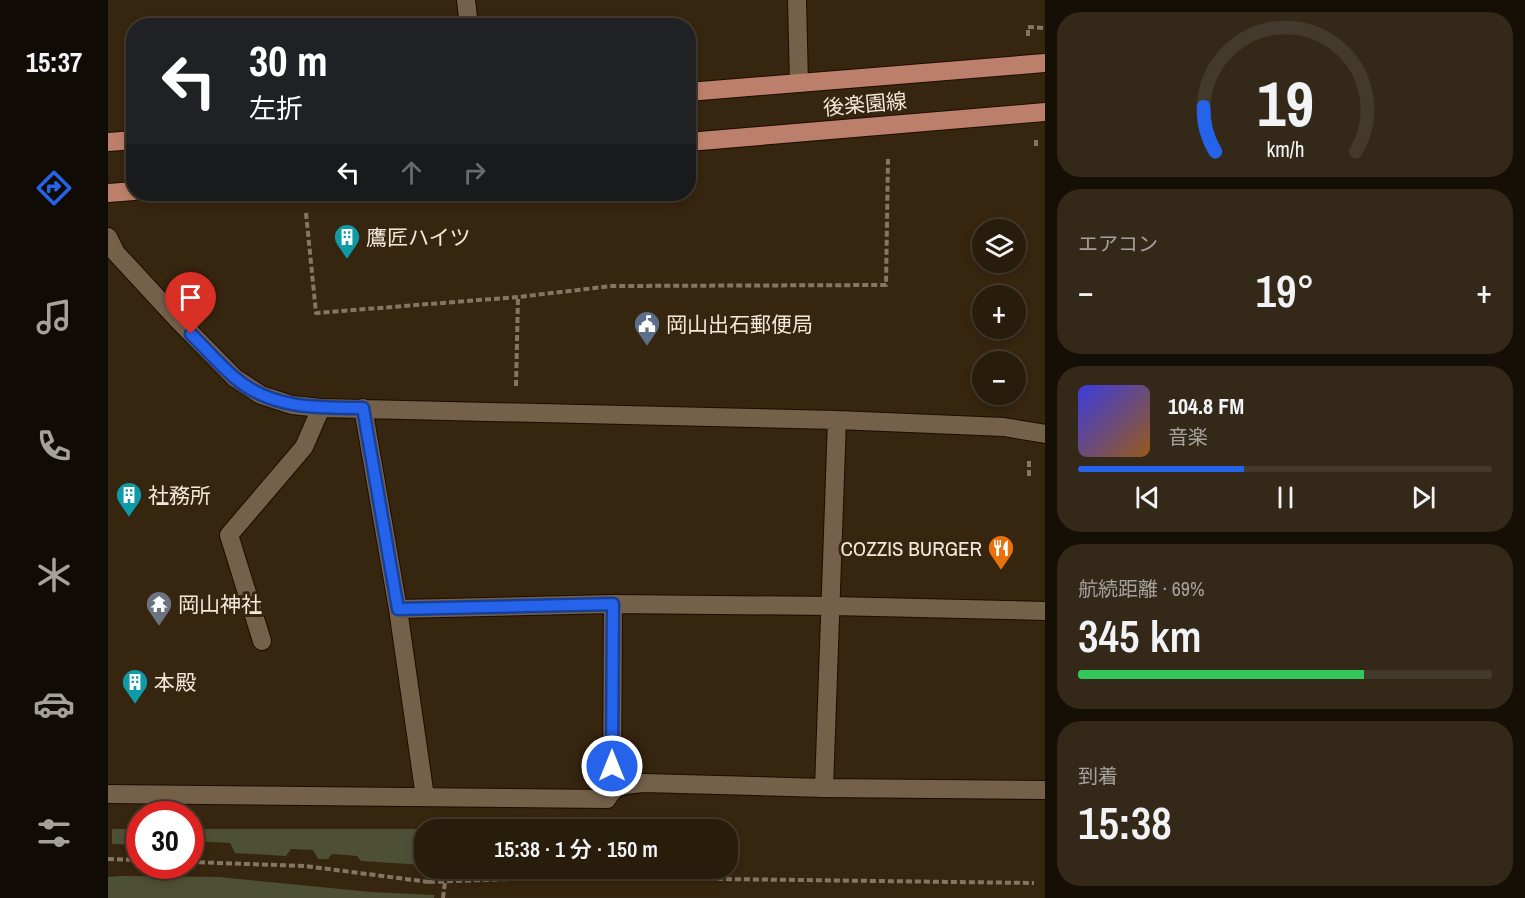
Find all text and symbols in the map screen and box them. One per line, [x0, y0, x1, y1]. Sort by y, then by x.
text: 30 m [249, 33, 328, 89]
icon: left [150, 42, 228, 120]
text: 15:37 [26, 44, 82, 80]
text: 19 [1257, 61, 1313, 145]
street label: 後楽園線 [822, 86, 908, 122]
text: 左折 [249, 90, 303, 126]
text: km/h [1266, 135, 1304, 164]
icon: left [332, 156, 365, 189]
icon: ahead [395, 156, 428, 189]
icon: right [458, 156, 491, 189]
icon: directions [33, 167, 75, 209]
map controls [972, 219, 1026, 405]
button: layers [972, 219, 1026, 273]
building icon: 鷹匠ハイツ [332, 222, 362, 260]
place label: 鷹匠ハイツ [366, 223, 471, 252]
text: エアコン [1078, 230, 1158, 257]
text: 19° [1255, 260, 1315, 321]
text: − [1078, 269, 1094, 313]
text: + [1476, 269, 1492, 313]
pin [165, 272, 216, 334]
icon: arrive [174, 281, 207, 314]
button: + [972, 285, 1026, 339]
icon: music [33, 296, 75, 338]
public building icon: 岡山出石郵便局 [632, 309, 662, 347]
place label: 岡山出石郵便局 [666, 310, 813, 339]
button: − [972, 351, 1026, 405]
text: 104.8 FM [1168, 391, 1244, 421]
text: 音楽 [1168, 423, 1208, 450]
icon: phone [33, 425, 75, 467]
building icon: 社務所 [114, 480, 144, 518]
place label: 社務所 [148, 481, 211, 510]
icon: previous [1131, 481, 1164, 514]
icon: pause [1269, 481, 1302, 514]
icon: next [1407, 481, 1440, 514]
restaurant icon: COZZIS BURGER [986, 533, 1016, 571]
place label: COZZIS BURGER [840, 534, 982, 563]
icon: climate [33, 554, 75, 596]
text: 航続距離 · 69% [1078, 575, 1205, 602]
temple icon: 岡山神社 [144, 589, 174, 627]
place label: 岡山神社 [178, 590, 262, 619]
text: 345 km [1078, 605, 1202, 666]
building icon: 本殿 [120, 667, 150, 705]
place label: 本殿 [154, 668, 196, 697]
icon: car [33, 683, 75, 725]
position arrow [580, 734, 644, 798]
text: 到着 [1078, 762, 1118, 789]
text: 15:38 [1078, 792, 1172, 853]
speed limit sign: 30 [126, 801, 204, 879]
icon: filters [33, 812, 75, 854]
text: 15:38 · 1 分 · 150 m [494, 834, 658, 864]

